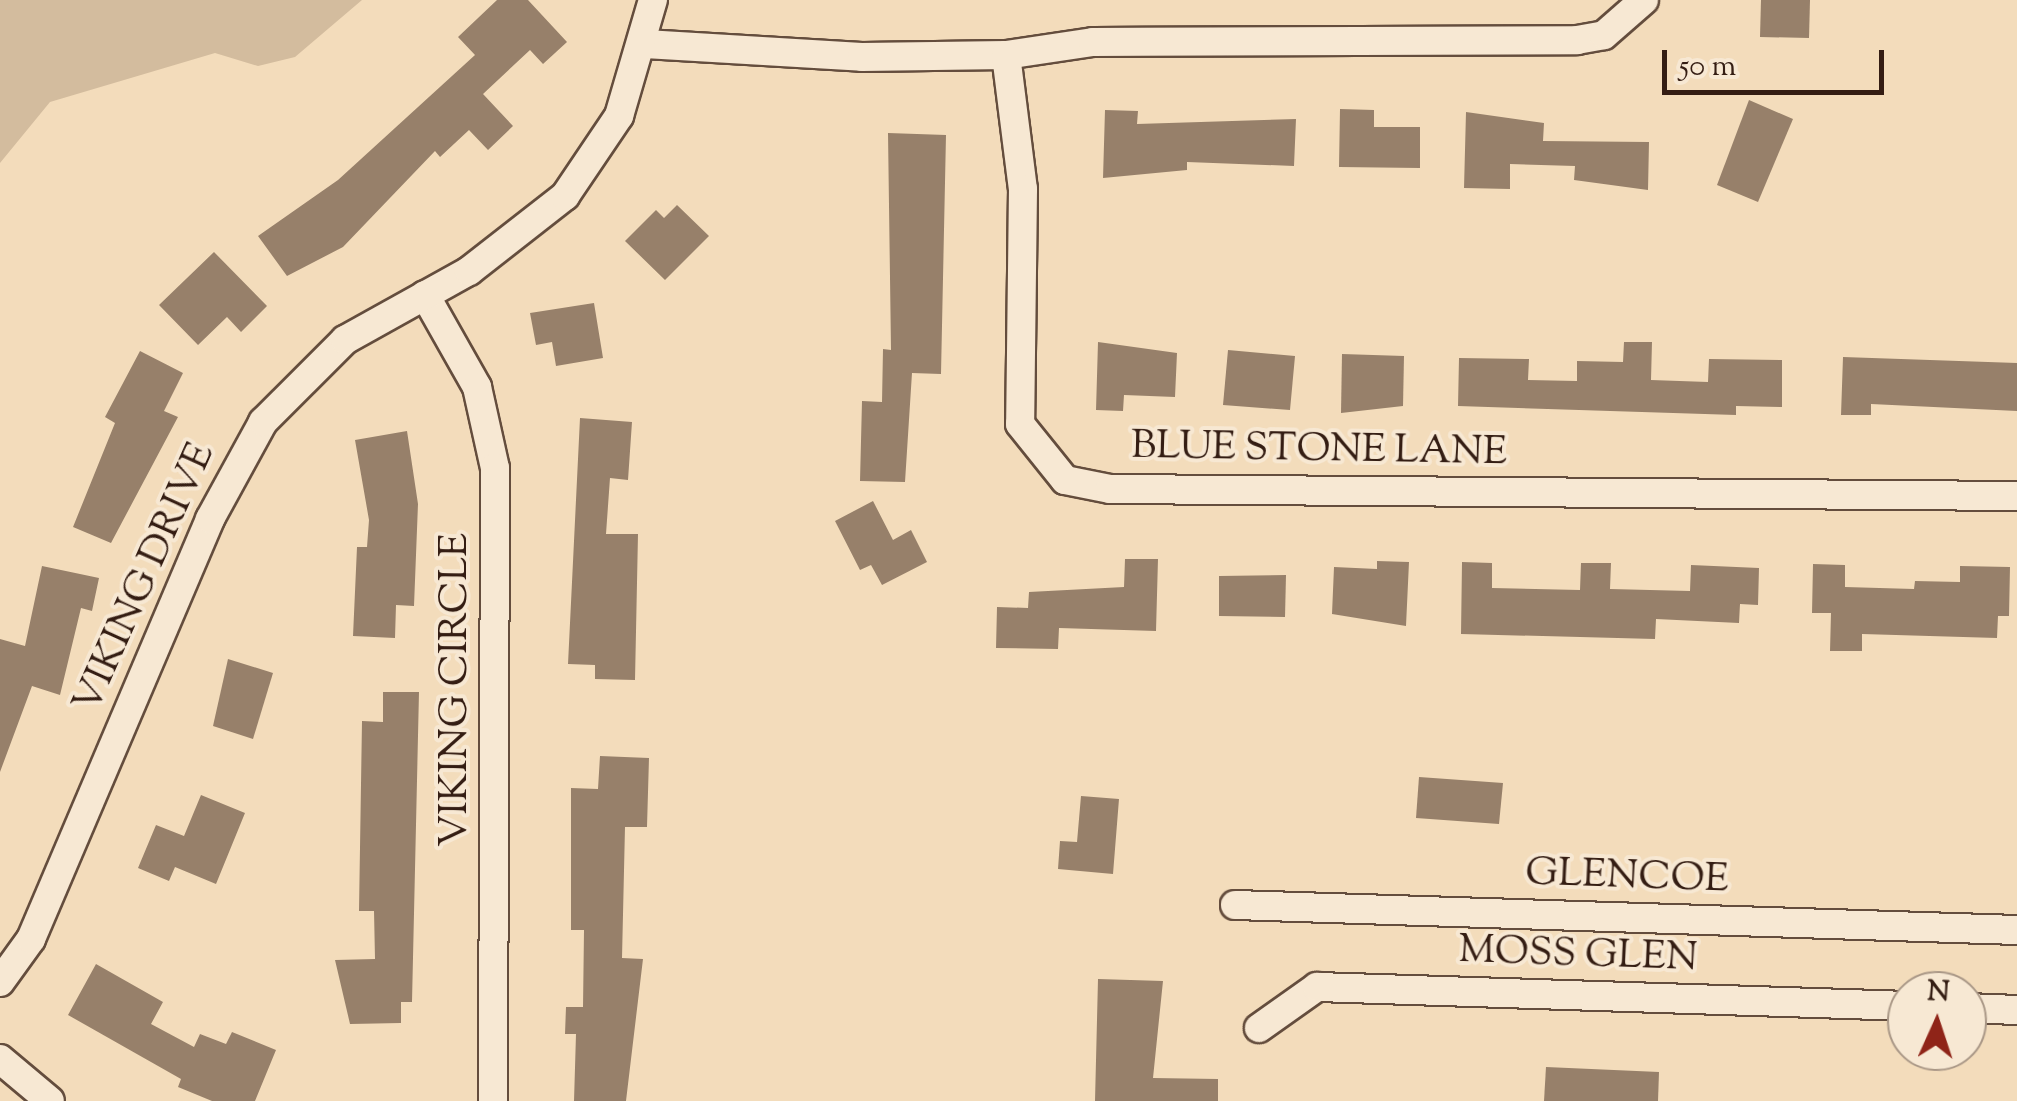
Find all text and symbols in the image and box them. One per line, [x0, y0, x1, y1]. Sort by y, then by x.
scale bar [1667, 30, 1890, 92]
text: 50 m [1679, 46, 1736, 89]
street label: BLUE STONE LANE [1131, 424, 1507, 478]
street label: VIKING DRIVE [65, 437, 227, 721]
street label: VIKING CIRCLE [433, 533, 481, 847]
street label: GLENCOE [1524, 850, 1730, 906]
street label: MOSS GLEN [1458, 928, 1698, 984]
north arrow [1887, 971, 1987, 1071]
text: N [1926, 972, 1951, 1014]

